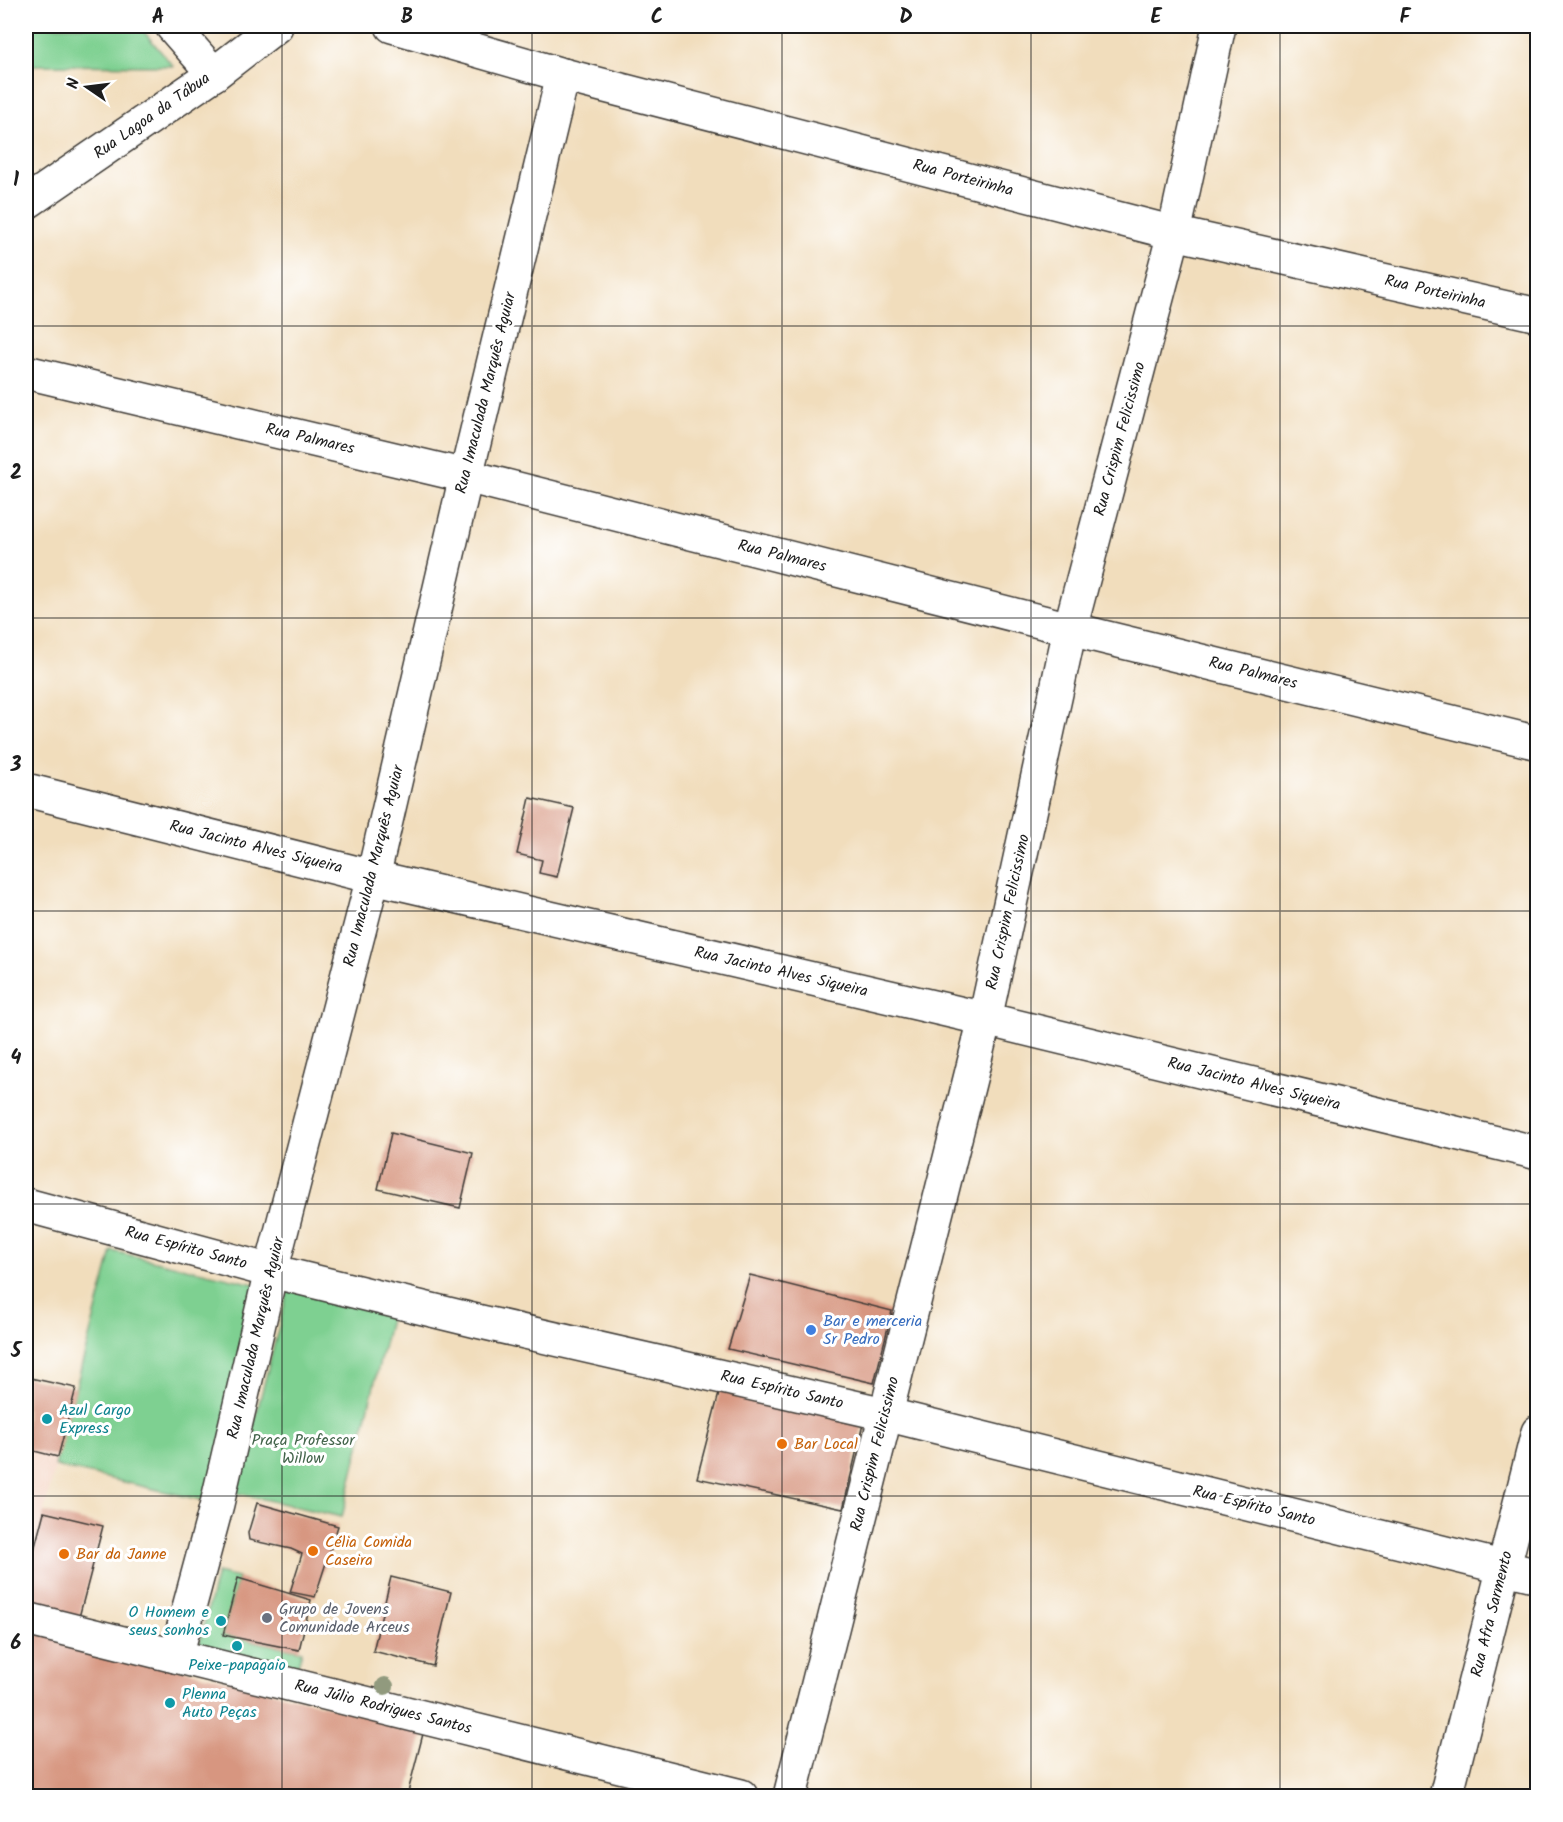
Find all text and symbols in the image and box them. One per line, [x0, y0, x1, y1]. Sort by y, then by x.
text: A [152, 2, 164, 34]
text: B [401, 2, 413, 34]
text: C [651, 2, 663, 34]
text: D [899, 2, 913, 34]
text: E [1150, 2, 1162, 34]
text: F [1400, 2, 1412, 34]
north arrow [57, 57, 117, 117]
street label: Rua Lagoa da Tábua [88, 66, 216, 166]
text: N [61, 76, 87, 92]
street label: Rua Porteirinha [910, 153, 1016, 203]
text: 1 [13, 165, 19, 197]
street label: Rua Porteirinha [1382, 268, 1488, 316]
street label: Rua Imaculada Marquês Aguiar [449, 288, 524, 496]
street label: Rua Crispim Felicissimo [1087, 359, 1153, 519]
street label: Rua Palmares [263, 417, 357, 461]
text: 2 [10, 458, 22, 490]
street label: Rua Palmares [735, 533, 829, 579]
street label: Rua Palmares [1206, 650, 1300, 696]
text: 3 [10, 750, 22, 782]
street label: Rua Imaculada Marquês Aguiar [337, 761, 412, 969]
street label: Rua Jacinto Alves Siqueira [167, 813, 345, 881]
street label: Rua Crispim Felicissimo [979, 832, 1037, 992]
street label: Rua Jacinto Alves Siqueira [692, 940, 870, 1004]
text: 4 [11, 1043, 22, 1075]
street label: Rua Jacinto Alves Siqueira [1165, 1050, 1343, 1118]
street label: Rua Espírito Santo [122, 1220, 250, 1276]
street label: Rua Imaculada Marquês Aguiar [221, 1233, 292, 1442]
place label: Bar e merceria Sr Pedro [823, 1309, 922, 1352]
marker: Bar e merceria Sr Pedro [804, 1323, 818, 1337]
text: 5 [10, 1336, 23, 1368]
street label: Rua Espírito Santo [718, 1364, 846, 1416]
street label: Rua Crispim Felicissimo [844, 1374, 906, 1534]
place label: Azul Cargo Express [59, 1398, 131, 1441]
marker: Azul Cargo Express [40, 1412, 54, 1426]
park label: Praça Professor Willow [251, 1428, 356, 1471]
place label: Bar Local [794, 1432, 858, 1457]
marker: Bar Local [775, 1437, 789, 1451]
street label: Rua Espírito Santo [1190, 1479, 1318, 1533]
place label: Célia Comida Caseira [325, 1530, 412, 1573]
place label: Bar da Janne [76, 1542, 167, 1567]
marker: Célia Comida Caseira [306, 1544, 320, 1558]
marker: Bar da Janne [57, 1547, 71, 1561]
street label: Rua Afra Sarmento [1464, 1548, 1520, 1680]
place label: Grupo de Jovens Comunidade Arceus [279, 1597, 410, 1640]
place label: O Homem e seus sonhos [129, 1600, 209, 1643]
marker: Grupo de Jovens Comunidade Arceus [260, 1611, 274, 1625]
marker: O Homem e seus sonhos [214, 1614, 228, 1628]
text: 6 [11, 1628, 22, 1660]
marker: Peixe-papagaio [230, 1639, 244, 1653]
place label: Peixe-papagaio [188, 1653, 286, 1678]
street label: Rua Júlio Rodrigues Santos [292, 1673, 474, 1741]
place label: Plenna Auto Peças [182, 1682, 257, 1725]
marker: Plenna Auto Peças [163, 1696, 177, 1710]

